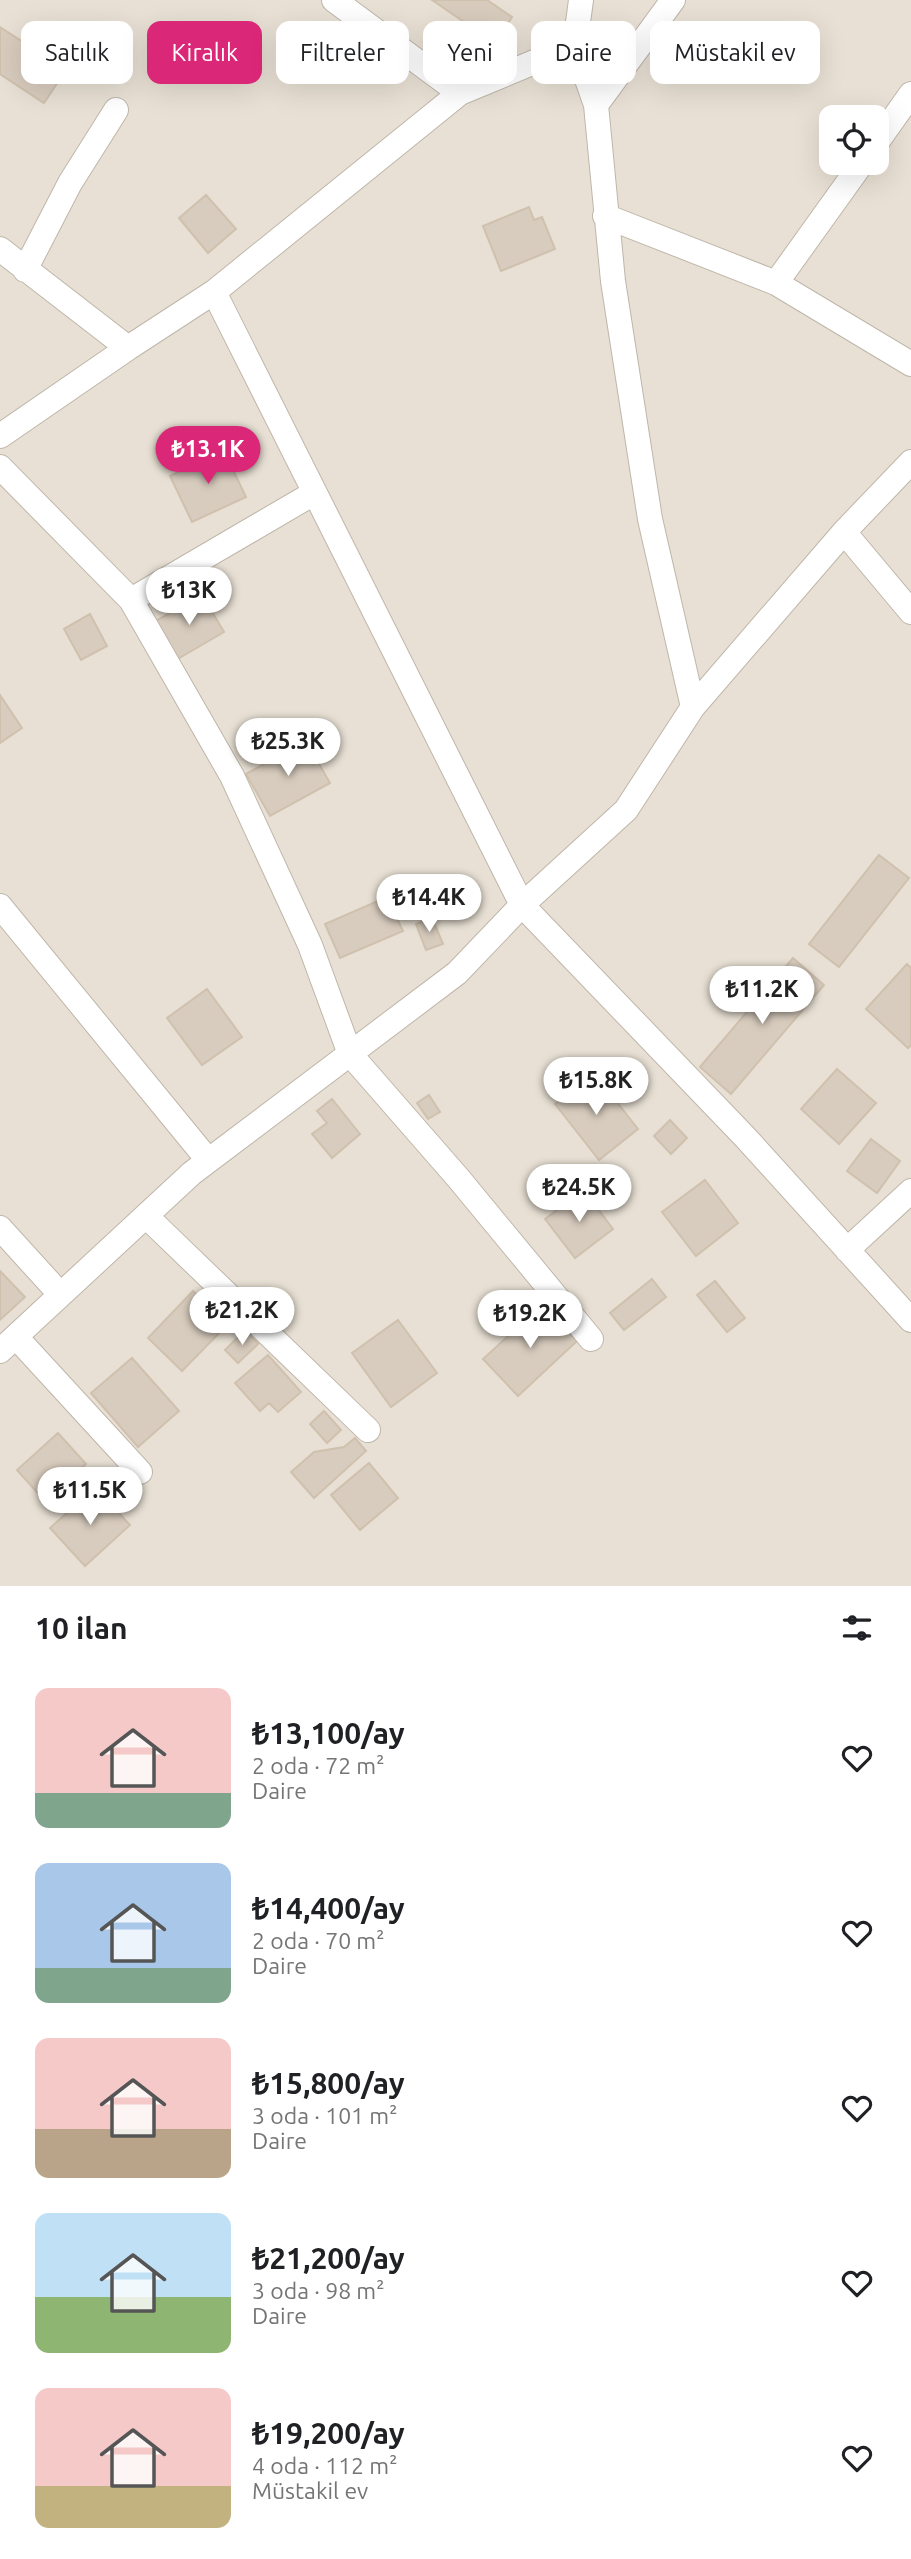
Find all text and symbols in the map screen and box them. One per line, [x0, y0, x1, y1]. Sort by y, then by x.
chip: Satılık [21, 21, 133, 84]
chip: Kiralık [147, 21, 262, 84]
chip: Filtreler [276, 21, 409, 84]
chip: Yeni [423, 21, 517, 84]
chip: Daire [531, 21, 636, 84]
chip: Müstakil ev [650, 21, 820, 84]
map controls [819, 105, 889, 175]
button: locate [819, 105, 889, 175]
pin: ₺13.1K [151, 426, 265, 486]
text: ₺13.1K [171, 436, 245, 461]
pin: ₺13K [148, 568, 230, 627]
text: ₺13K [162, 577, 216, 602]
pin: ₺25.3K [231, 718, 345, 778]
text: ₺25.3K [251, 728, 325, 753]
pin: ₺14.4K [372, 874, 486, 934]
text: ₺14.4K [392, 884, 466, 909]
pin: ₺11.2K [705, 967, 819, 1026]
text: ₺11.2K [725, 976, 799, 1001]
pin: ₺15.8K [539, 1058, 653, 1117]
text: ₺15.8K [559, 1067, 633, 1092]
pin: ₺24.5K [522, 1164, 636, 1224]
text: ₺24.5K [542, 1174, 616, 1199]
pin: ₺21.2K [185, 1288, 299, 1347]
pin: ₺19.2K [473, 1290, 587, 1350]
text: ₺21.2K [205, 1297, 279, 1322]
text: ₺19.2K [493, 1300, 567, 1325]
pin: ₺11.5K [33, 1468, 147, 1527]
text: ₺11.5K [53, 1477, 127, 1502]
icon: filters [838, 1609, 876, 1647]
text: 10 ilan [35, 1611, 128, 1645]
icon: home [91, 1716, 175, 1800]
text: ₺13,100/ay [252, 1716, 405, 1750]
icon: heart [838, 1739, 876, 1777]
text: 2 oda · 72 m² [252, 1753, 384, 1778]
text: Daire [252, 1778, 307, 1803]
icon: home [91, 1891, 175, 1975]
text: ₺14,400/ay [252, 1891, 405, 1925]
icon: heart [838, 1914, 876, 1952]
text: 2 oda · 70 m² [252, 1928, 384, 1953]
text: Daire [252, 1953, 307, 1978]
icon: home [91, 2066, 175, 2150]
text: ₺15,800/ay [252, 2066, 405, 2100]
icon: heart [838, 2089, 876, 2127]
text: 3 oda · 101 m² [252, 2103, 397, 2128]
text: Daire [252, 2128, 307, 2153]
icon: home [91, 2241, 175, 2325]
text: ₺21,200/ay [252, 2241, 405, 2275]
icon: heart [838, 2264, 876, 2302]
text: 3 oda · 98 m² [252, 2278, 384, 2303]
text: Daire [252, 2303, 307, 2328]
icon: home [91, 2416, 175, 2500]
text: ₺19,200/ay [252, 2416, 405, 2450]
icon: heart [838, 2439, 876, 2477]
text: 4 oda · 112 m² [252, 2453, 397, 2478]
text: Müstakil ev [252, 2478, 368, 2503]

